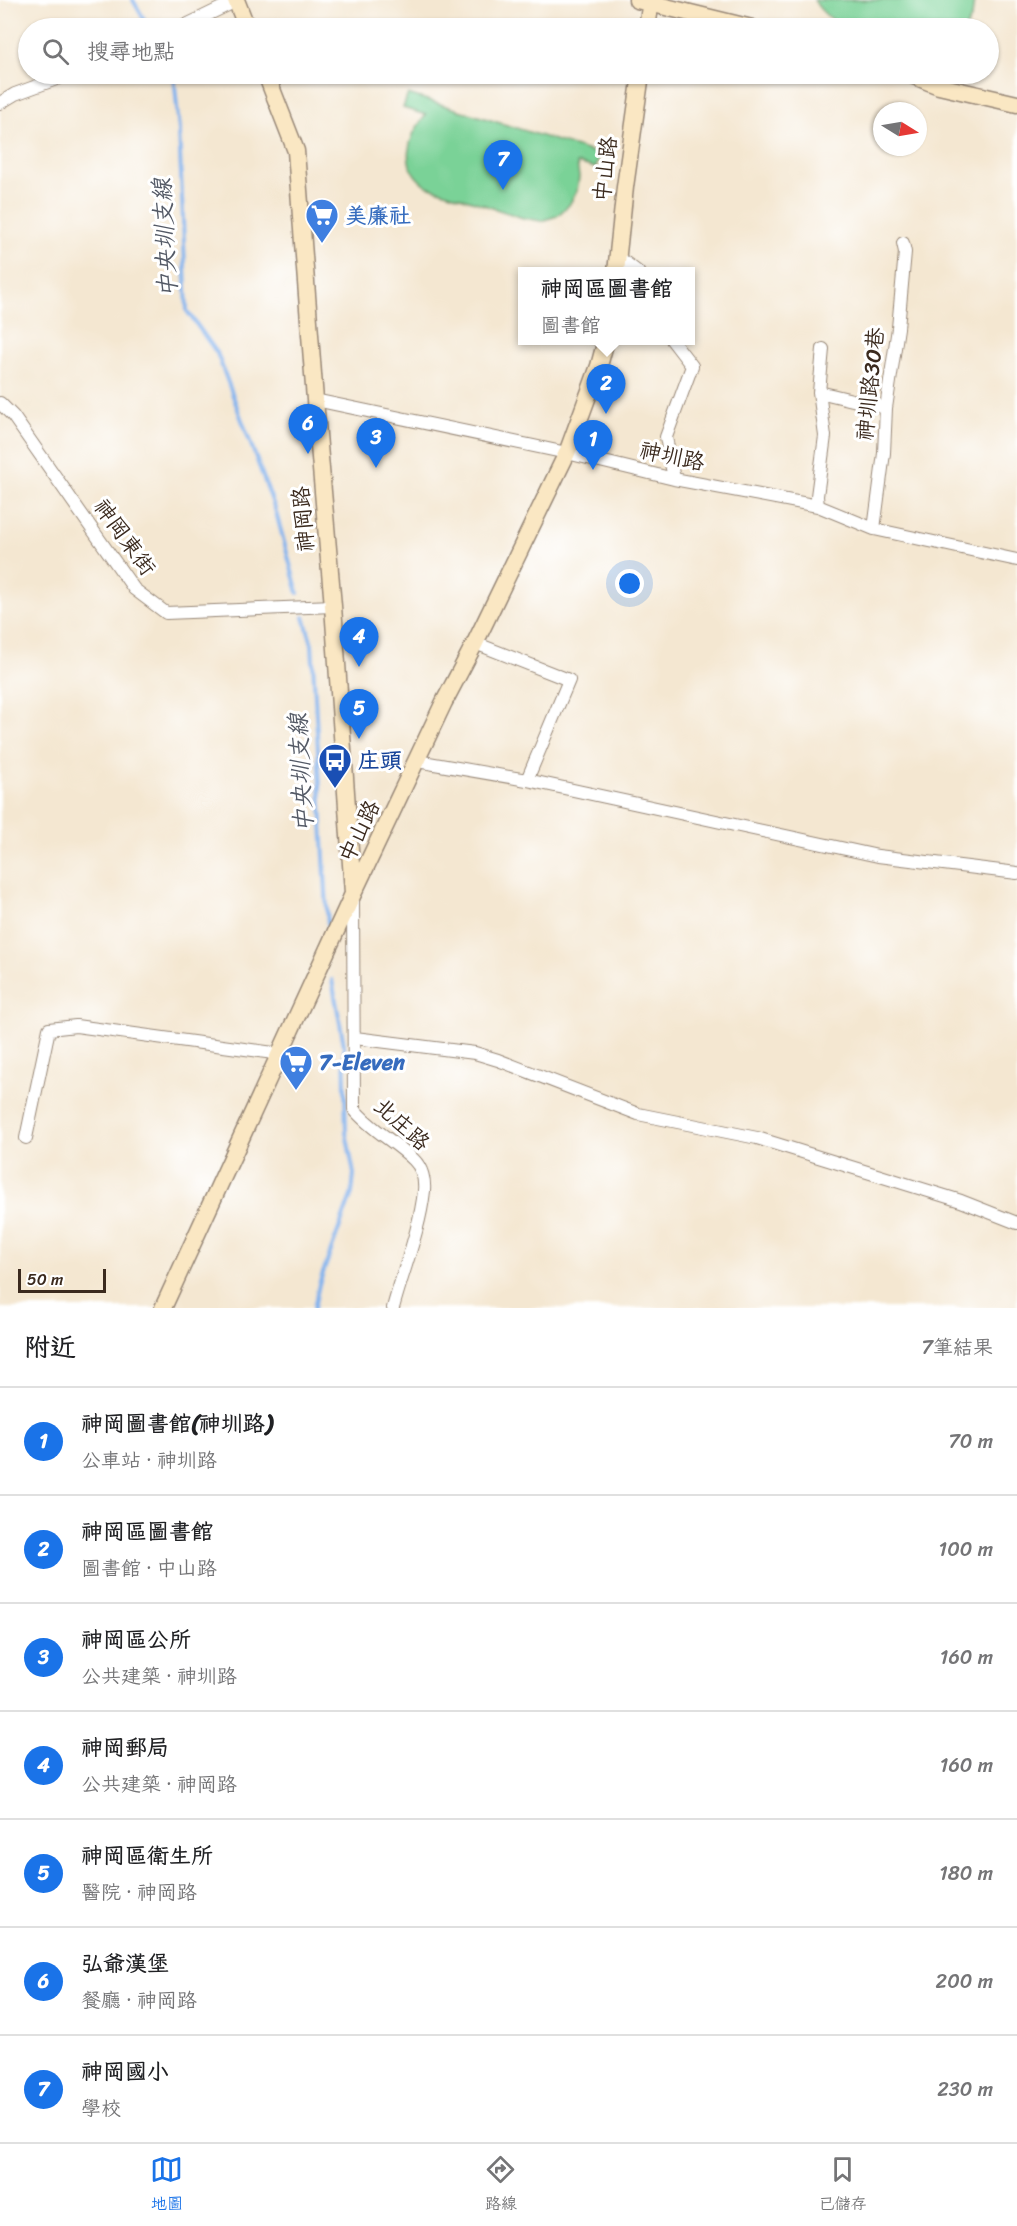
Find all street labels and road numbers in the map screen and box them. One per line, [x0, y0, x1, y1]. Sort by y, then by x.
street label: 中山路 [582, 134, 628, 204]
street label: 神圳路30巷 [845, 325, 895, 443]
street label: 神圳路 [636, 430, 708, 482]
street label: 神岡路 [281, 484, 325, 554]
street label: 神岡東街 [83, 490, 167, 584]
street label: 中山路 [327, 793, 391, 869]
street label: 北庄路 [364, 1087, 440, 1161]

